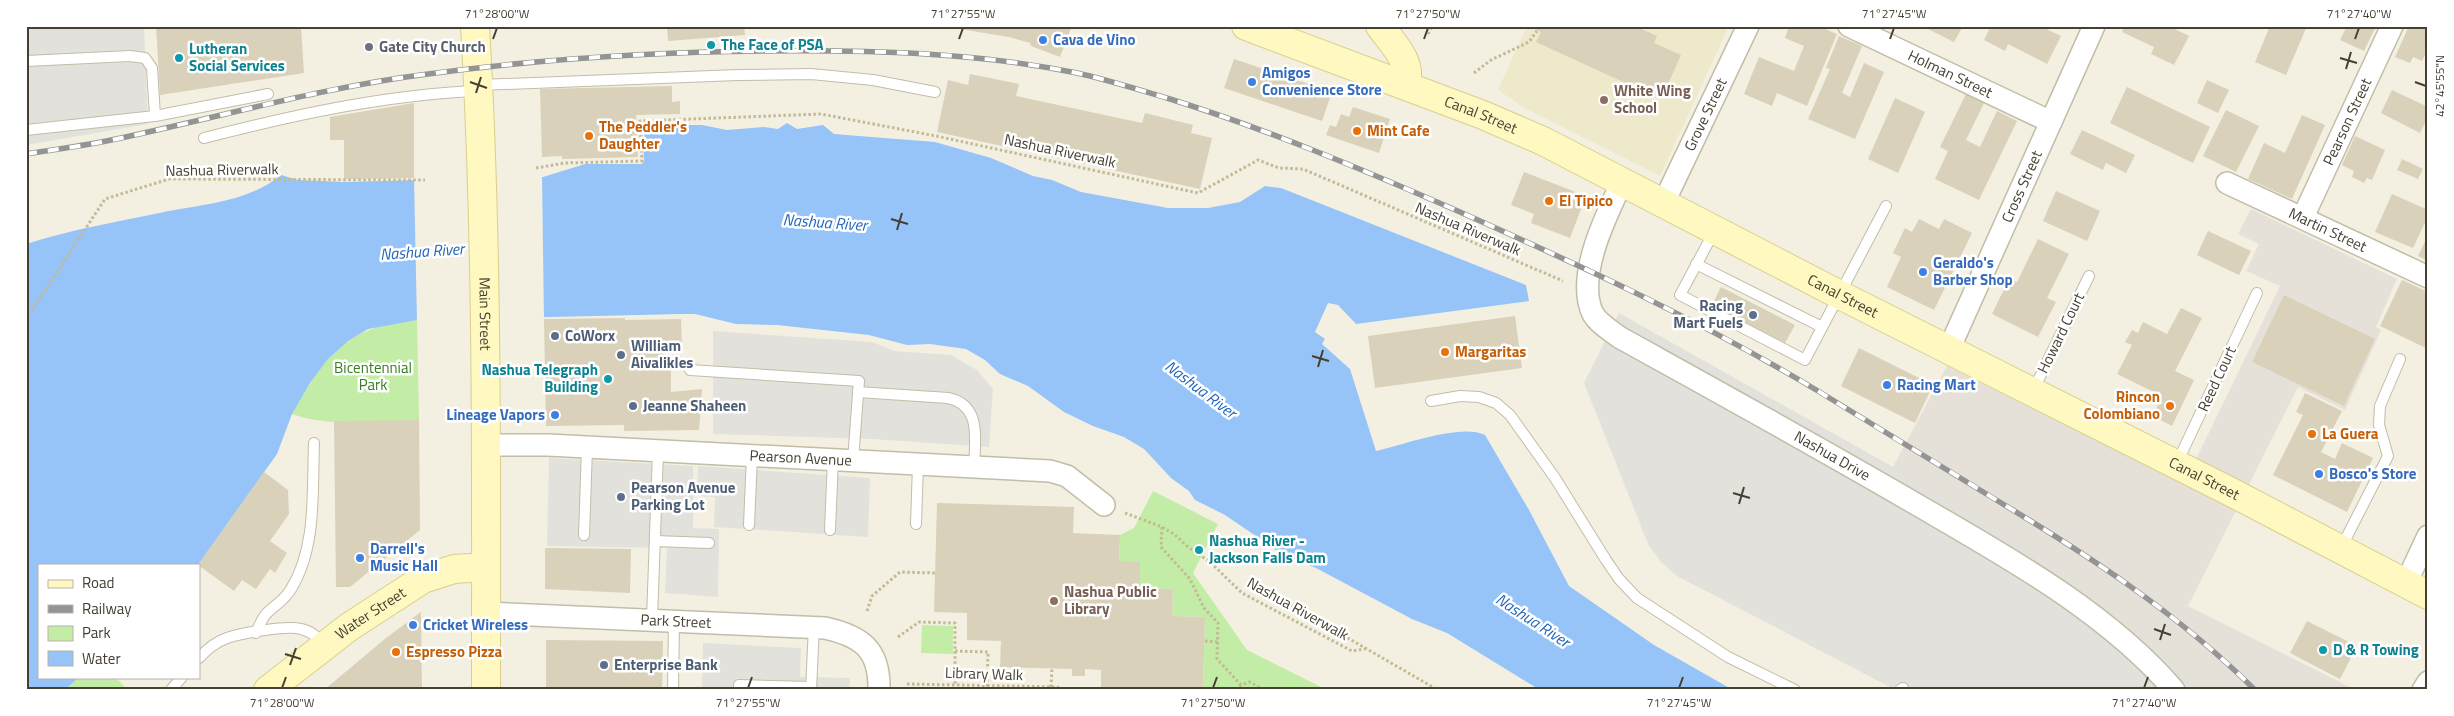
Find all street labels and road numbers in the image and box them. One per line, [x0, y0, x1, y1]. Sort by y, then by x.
street label: Holman Street [1904, 44, 1997, 104]
street label: Grove Street [1678, 73, 1733, 155]
street label: Pearson Street [2317, 73, 2378, 169]
street label: Canal Street [1441, 90, 1522, 140]
street label: Nashua Riverwalk [1002, 127, 1118, 174]
street label: Cross Street [1995, 146, 2048, 226]
street label: Nashua Riverwalk [165, 157, 279, 182]
street label: Nashua Riverwalk [1412, 196, 1525, 261]
street label: Martin Street [2285, 201, 2371, 258]
street label: Canal Street [1803, 268, 1883, 324]
street label: Main Street [473, 277, 497, 351]
street label: Howard Court [2031, 288, 2090, 377]
street label: Reed Court [2191, 342, 2242, 415]
street label: Nashua Drive [1790, 425, 1875, 486]
street label: Pearson Avenue [749, 443, 852, 472]
street label: Canal Street [2165, 451, 2245, 506]
street label: Nashua Riverwalk [1243, 571, 1353, 646]
street label: Water Street [330, 581, 411, 645]
street label: Park Street [640, 608, 712, 634]
street label: Library Walk [945, 661, 1023, 686]

